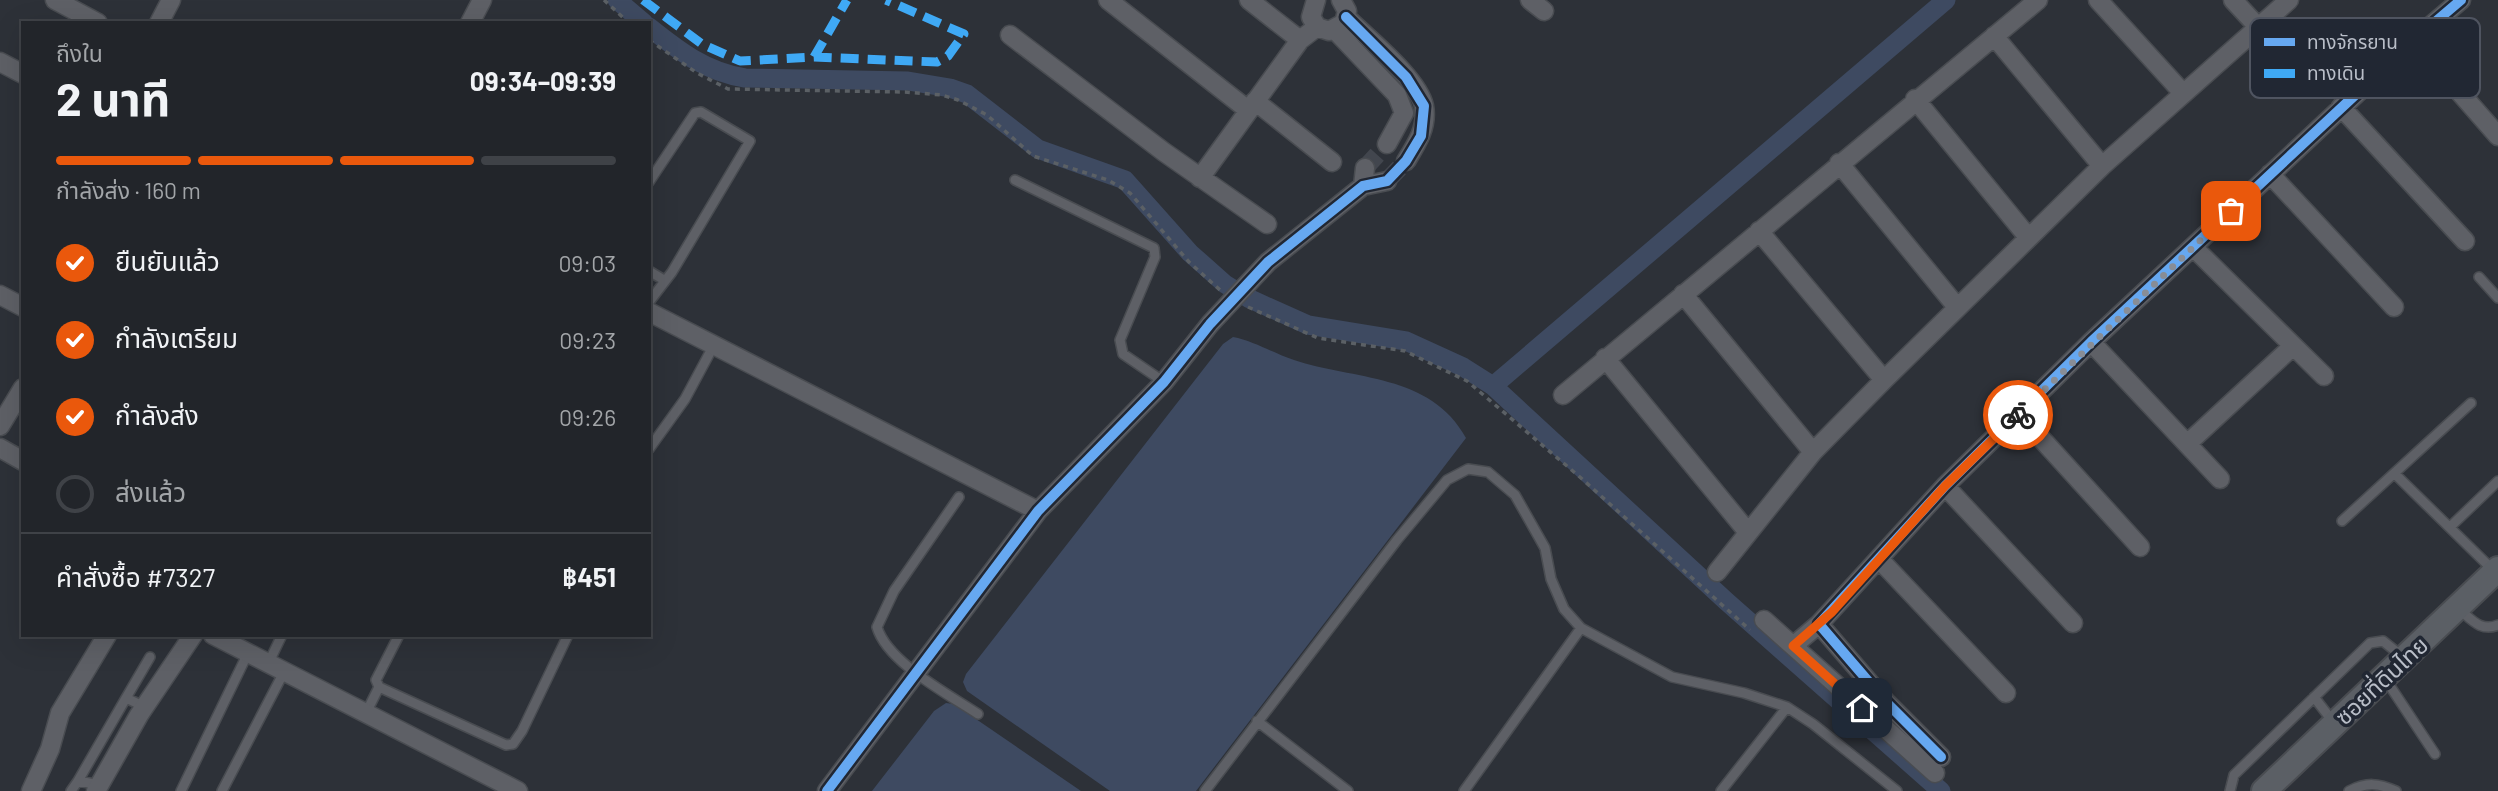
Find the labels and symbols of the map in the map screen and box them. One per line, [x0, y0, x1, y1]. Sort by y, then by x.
legend [2250, 18, 2480, 98]
text: ทางจักรยาน [2307, 30, 2398, 53]
text: ทางเดิน [2307, 61, 2365, 84]
pin [2201, 181, 2261, 241]
courier [1983, 380, 2053, 450]
street label: ซอยที่ดินไทย [2328, 630, 2434, 730]
pin [1832, 678, 1892, 738]

